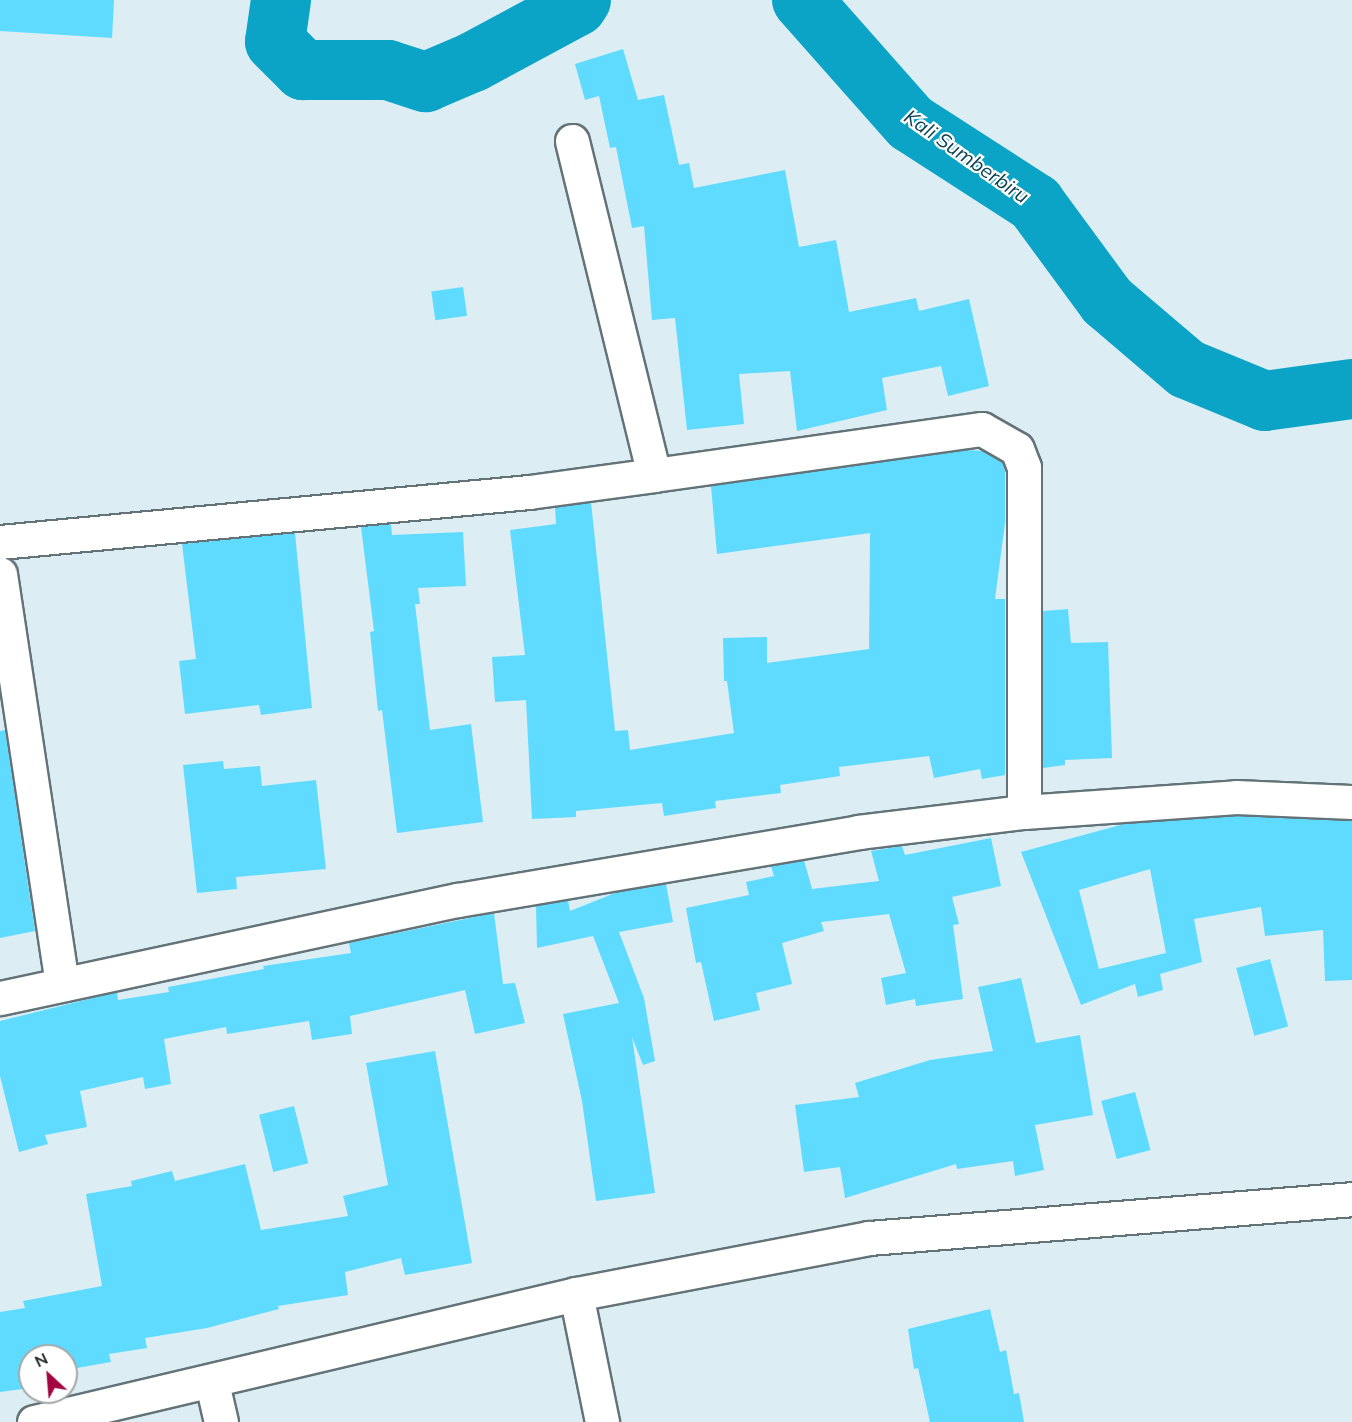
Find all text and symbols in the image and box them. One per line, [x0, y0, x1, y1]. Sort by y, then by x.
water label: Kali Sumberbiru [900, 104, 1034, 208]
north arrow [18, 1344, 78, 1404]
text: N [31, 1348, 51, 1371]

